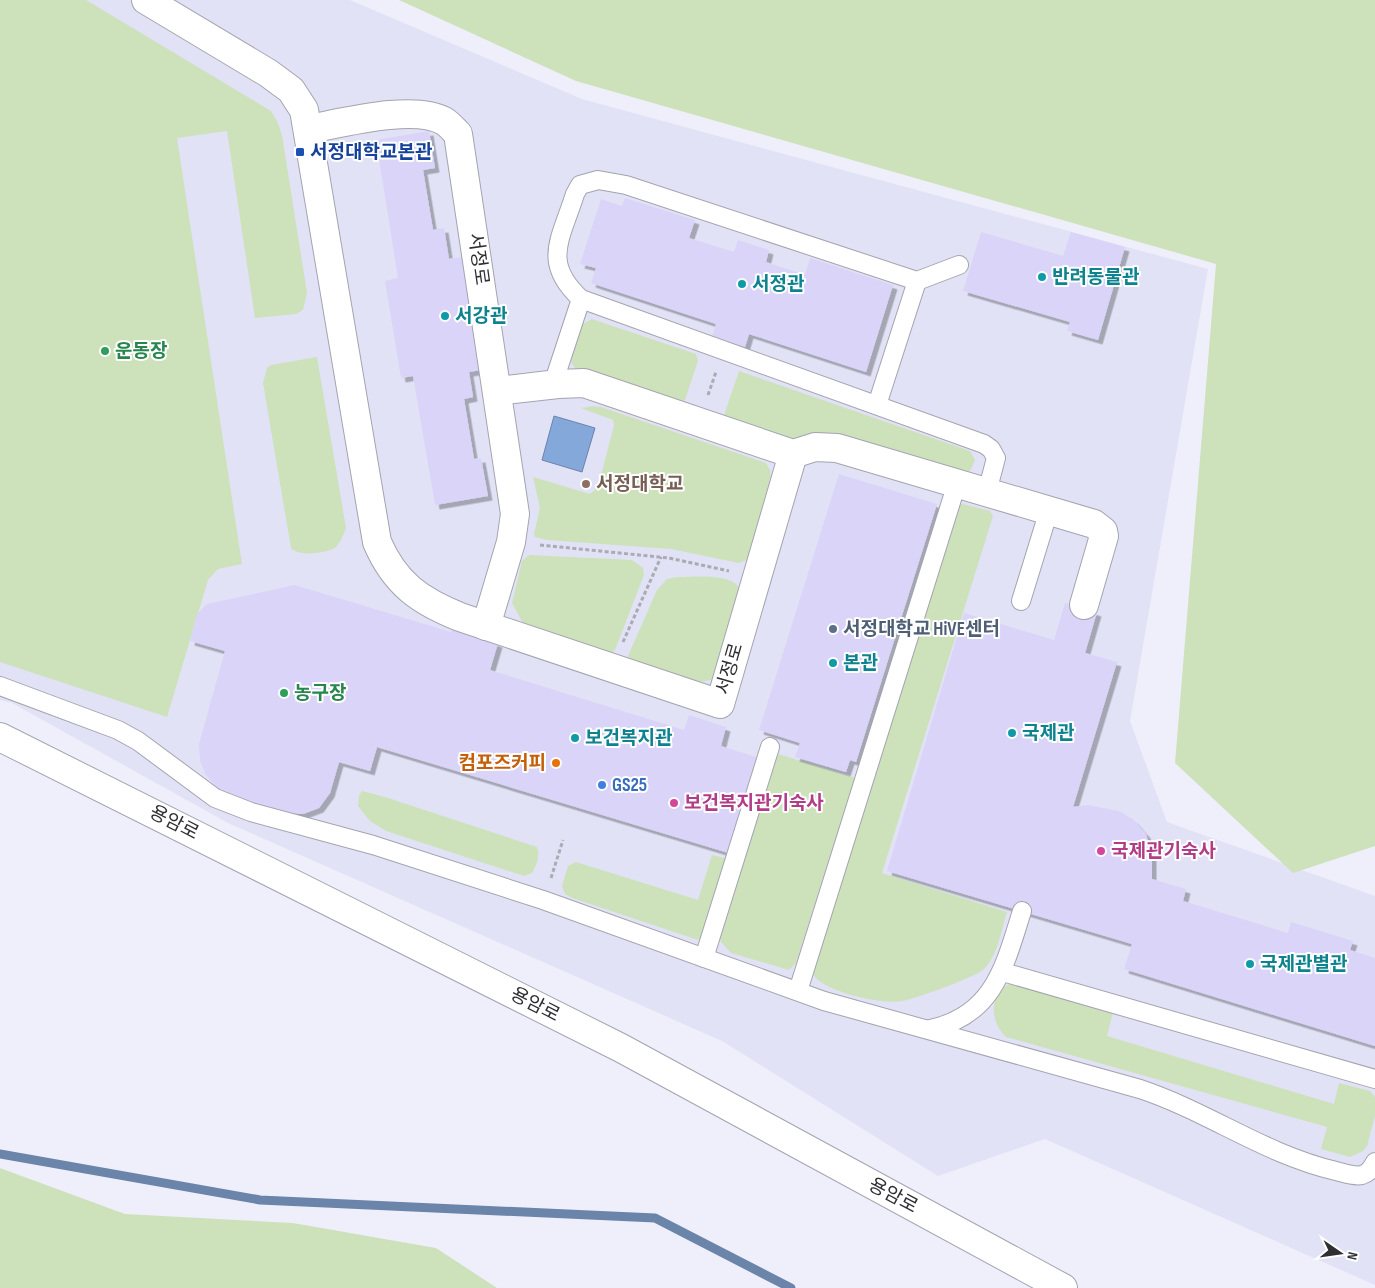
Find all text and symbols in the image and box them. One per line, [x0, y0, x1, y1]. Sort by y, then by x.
place label: 서정대학교본관 [310, 141, 433, 164]
marker: 서정대학교본관 [294, 146, 306, 158]
street label: 서정로 [463, 231, 493, 287]
place label: 반려동물관 [1052, 266, 1140, 289]
marker: 반려동물관 [1036, 271, 1048, 283]
place label: 서정관 [752, 273, 805, 296]
marker: 서정관 [736, 278, 748, 290]
place label: 서강관 [455, 305, 508, 328]
marker: 서강관 [439, 310, 451, 322]
place label: 운동장 [115, 340, 167, 363]
marker: 운동장 [99, 345, 111, 357]
place label: 서정대학교 [596, 473, 683, 496]
marker: 서정대학교 [580, 478, 592, 490]
place label: 서정대학교 HiVE센터 [843, 618, 1000, 641]
marker: 서정대학교 HiVE센터 [827, 623, 839, 635]
street label: 서정로 [712, 641, 748, 697]
place label: 본관 [843, 652, 878, 675]
marker: 본관 [827, 657, 839, 669]
place label: 농구장 [294, 682, 346, 705]
marker: 농구장 [278, 687, 290, 699]
place label: 국제관 [1022, 722, 1075, 745]
place label: 보건복지관 [585, 727, 673, 750]
marker: 국제관 [1006, 727, 1018, 739]
marker: 보건복지관 [569, 732, 581, 744]
place label: 컴포즈커피 [459, 752, 546, 775]
marker: 컴포즈커피 [550, 757, 562, 769]
place label: GS25 [612, 774, 647, 797]
marker: GS25 [596, 779, 608, 791]
place label: 보건복지관기숙사 [684, 792, 824, 815]
marker: 보건복지관기숙사 [668, 797, 680, 809]
street label: 용암로 [145, 801, 203, 845]
place label: 국제관기숙사 [1111, 840, 1216, 863]
marker: 국제관기숙사 [1095, 845, 1107, 857]
place label: 국제관별관 [1260, 953, 1348, 976]
marker: 국제관별관 [1244, 958, 1256, 970]
street label: 용암로 [506, 983, 564, 1027]
street label: 용암로 [864, 1174, 922, 1218]
north arrow [1315, 1228, 1365, 1278]
text: N [1343, 1250, 1361, 1261]

